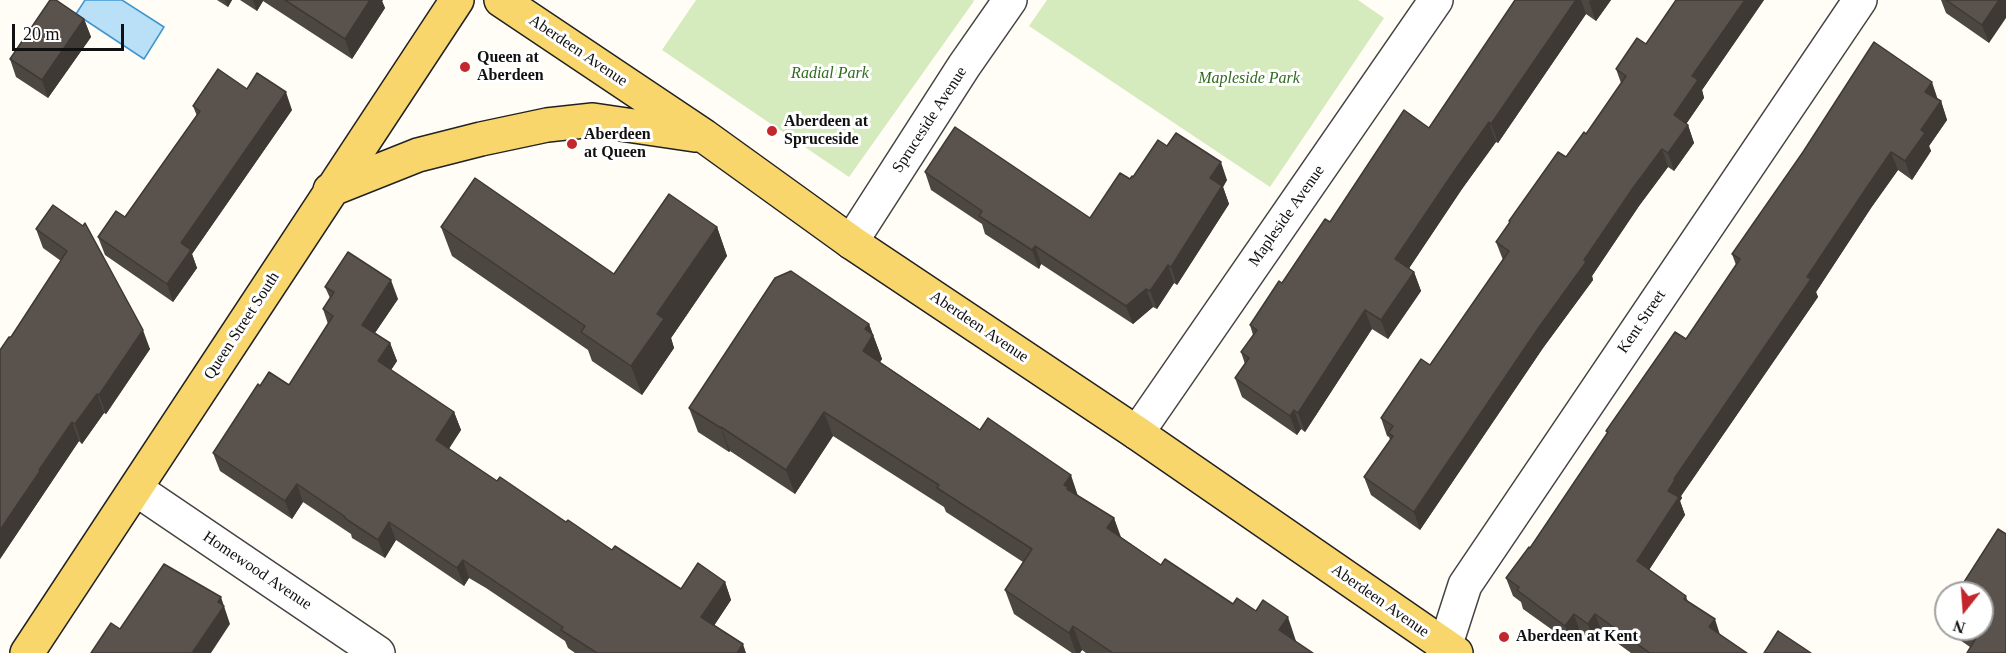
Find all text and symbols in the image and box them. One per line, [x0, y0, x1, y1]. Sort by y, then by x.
street label: Aberdeen Avenue [525, 11, 631, 91]
scale bar [15, 12, 128, 50]
text: 20 m [23, 24, 60, 44]
place label: Queen at Aberdeen [477, 48, 544, 86]
marker: Queen at Aberdeen [458, 60, 472, 74]
street label: Spruceside Avenue [889, 63, 971, 177]
park label: Radial Park [791, 64, 869, 84]
park label: Mapleside Park [1198, 69, 1300, 89]
place label: Aberdeen at Spruceside [784, 112, 868, 150]
marker: Aberdeen at Spruceside [765, 124, 779, 138]
place label: Aberdeen at Queen [584, 125, 651, 163]
marker: Aberdeen at Queen [565, 137, 579, 151]
street label: Mapleside Avenue [1245, 162, 1329, 270]
street label: Queen Street South [200, 269, 284, 383]
street label: Aberdeen Avenue [926, 287, 1032, 367]
street label: Kent Street [1614, 287, 1670, 357]
street label: Homewood Avenue [199, 527, 315, 615]
street label: Aberdeen Avenue [1327, 560, 1433, 642]
north arrow [1934, 581, 1994, 641]
text: N [1951, 617, 1967, 637]
place label: Aberdeen at Kent [1516, 627, 1638, 647]
marker: Aberdeen at Kent [1497, 630, 1511, 644]

